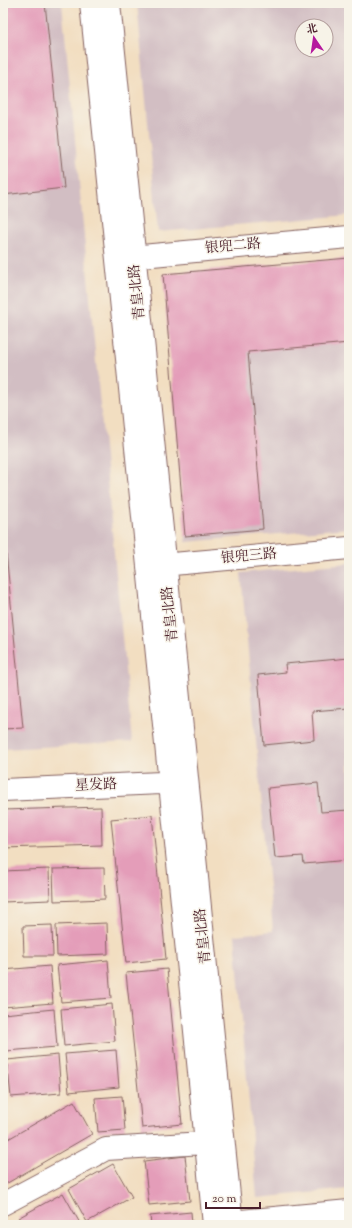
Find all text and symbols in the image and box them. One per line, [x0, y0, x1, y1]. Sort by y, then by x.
north arrow [294, 18, 334, 58]
text: 北 [305, 20, 319, 38]
street label: 银兜二路 [204, 235, 262, 259]
street label: 青皇北路 [125, 263, 151, 321]
street label: 银兜三路 [220, 545, 278, 569]
street label: 青皇北路 [158, 585, 184, 643]
street label: 星发路 [75, 775, 117, 797]
street label: 青皇北路 [191, 907, 217, 965]
scale bar [206, 1184, 260, 1210]
text: 20 m [212, 1190, 237, 1208]

